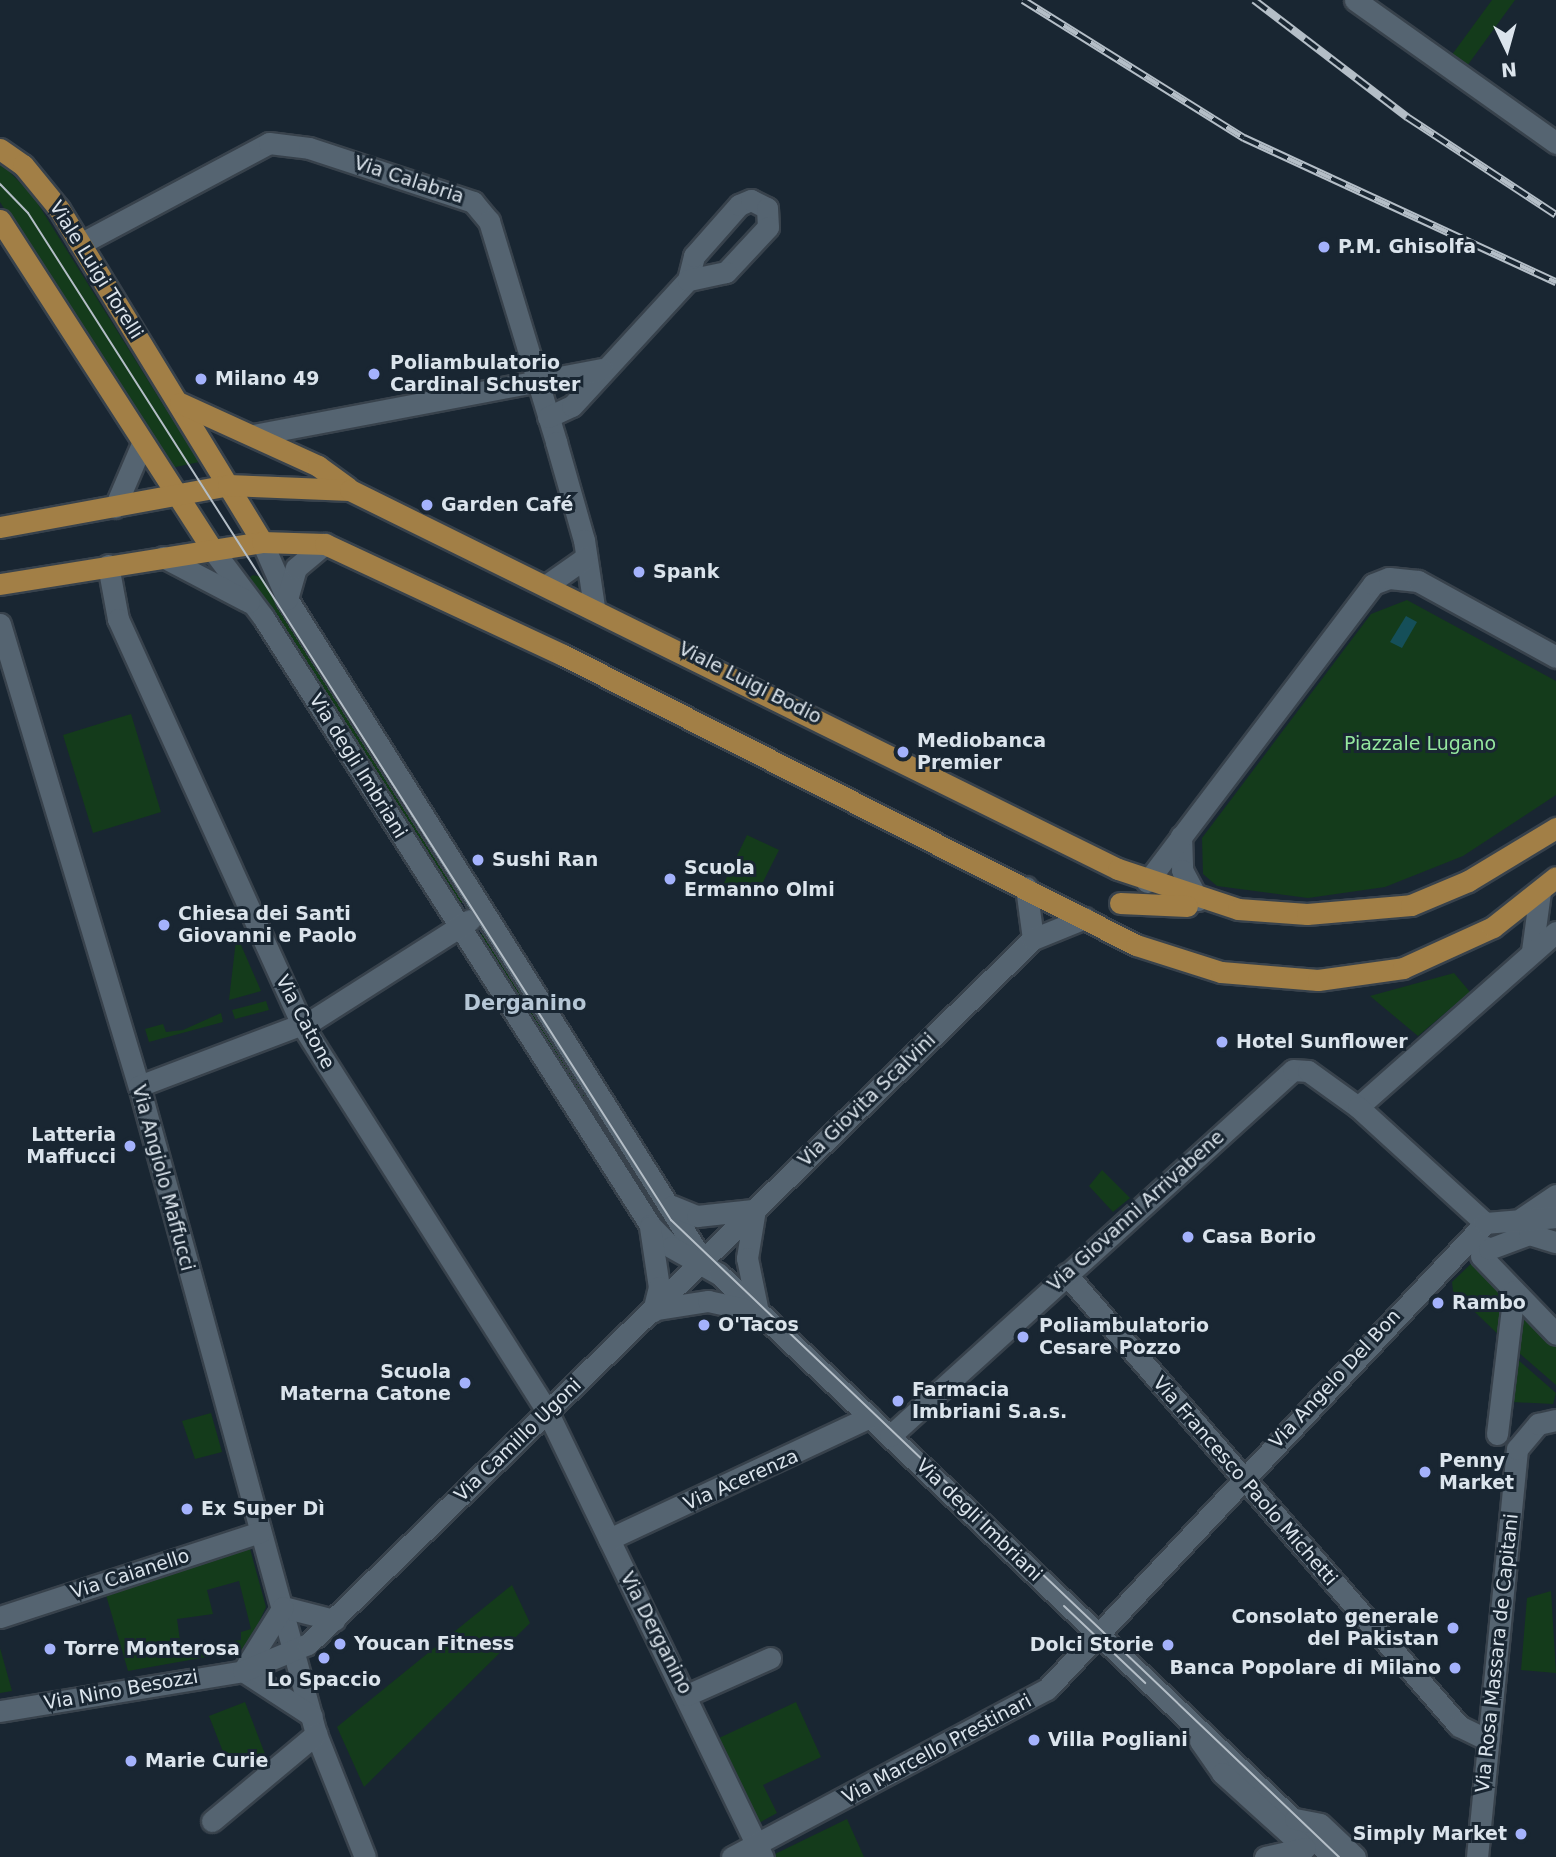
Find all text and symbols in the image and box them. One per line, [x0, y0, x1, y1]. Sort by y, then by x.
north arrow [1472, 14, 1542, 84]
text: N [1500, 58, 1518, 82]
street label: Via Calabria [351, 152, 467, 208]
street label: Viale Luigi Torelli [44, 197, 148, 343]
place label: P.M. Ghisolfa [1338, 236, 1476, 258]
marker: P.M. Ghisolfa [1316, 239, 1332, 255]
place label: Poliambulatorio Cardinal Schuster [390, 352, 580, 396]
marker: Poliambulatorio Cardinal Schuster [364, 364, 384, 384]
place label: Milano 49 [215, 368, 319, 390]
marker: Milano 49 [193, 371, 209, 387]
place label: Garden Café [441, 494, 573, 516]
marker: Garden Café [419, 497, 435, 513]
place label: Spank [653, 561, 719, 583]
marker: Spank [631, 564, 647, 580]
street label: Viale Luigi Bodio [675, 637, 825, 729]
street label: Via degli Imbriani [304, 689, 412, 843]
place label: Mediobanca Premier [917, 730, 1046, 774]
park label: Piazzale Lugano [1344, 733, 1496, 755]
marker: Mediobanca Premier [895, 744, 911, 760]
place label: Sushi Ran [492, 849, 598, 871]
marker: Sushi Ran [470, 852, 486, 868]
place label: Scuola Ermanno Olmi [684, 857, 835, 901]
marker: Scuola Ermanno Olmi [662, 871, 678, 887]
place label: Chiesa dei Santi Giovanni e Paolo [178, 903, 357, 947]
marker: Chiesa dei Santi Giovanni e Paolo [156, 917, 172, 933]
street label: Via Catone [271, 971, 339, 1073]
district label: Derganino [464, 990, 586, 1016]
street label: Via Giovita Scalvini [794, 1029, 940, 1171]
place label: Hotel Sunflower [1236, 1031, 1408, 1053]
marker: Hotel Sunflower [1214, 1034, 1230, 1050]
street label: Via Angiolo Maffucci [127, 1082, 199, 1274]
place label: Latteria Maffucci [26, 1124, 116, 1168]
street label: Via Giovanni Arrivabene [1043, 1126, 1229, 1296]
marker: Latteria Maffucci [122, 1138, 138, 1154]
place label: Casa Borio [1202, 1226, 1316, 1248]
marker: Casa Borio [1180, 1229, 1196, 1245]
place label: Rambo [1452, 1292, 1526, 1314]
marker: Rambo [1430, 1295, 1446, 1311]
street label: Via Angelo Del Bon [1265, 1305, 1405, 1453]
place label: O'Tacos [718, 1314, 799, 1336]
place label: Poliambulatorio Cesare Pozzo [1039, 1315, 1209, 1359]
marker: O'Tacos [696, 1317, 712, 1333]
marker: Poliambulatorio Cesare Pozzo [1013, 1327, 1033, 1347]
place label: Scuola Materna Catone [280, 1361, 451, 1405]
street label: Via Francesco Paolo Michetti [1148, 1372, 1342, 1590]
street label: Via Camillo Ugoni [450, 1374, 586, 1506]
marker: Scuola Materna Catone [457, 1375, 473, 1391]
place label: Farmacia Imbriani S.a.s. [912, 1379, 1067, 1423]
marker: Farmacia Imbriani S.a.s. [890, 1393, 906, 1409]
street label: Via Acerenza [680, 1445, 802, 1515]
place label: Penny Market [1439, 1450, 1514, 1494]
street label: Via degli Imbriani [911, 1454, 1047, 1586]
marker: Penny Market [1417, 1464, 1433, 1480]
place label: Ex Super Dì [201, 1498, 325, 1520]
marker: Ex Super Dì [179, 1501, 195, 1517]
street label: Via Rosa Massara de Capitani [1471, 1512, 1523, 1794]
street label: Via Caianello [68, 1544, 192, 1604]
street label: Via Derganino [615, 1568, 697, 1698]
place label: Consolato generale del Pakistan [1232, 1606, 1439, 1650]
marker: Consolato generale del Pakistan [1445, 1620, 1461, 1636]
place label: Youcan Fitness [354, 1633, 514, 1655]
place label: Dolci Storie [1030, 1634, 1154, 1656]
marker: Youcan Fitness [332, 1636, 348, 1652]
marker: Dolci Storie [1160, 1637, 1176, 1653]
place label: Torre Monterosa [64, 1638, 240, 1660]
marker: Torre Monterosa [42, 1641, 58, 1657]
marker: Lo Spaccio [316, 1650, 332, 1666]
place label: Banca Popolare di Milano [1170, 1657, 1441, 1679]
marker: Banca Popolare di Milano [1447, 1660, 1463, 1676]
street label: Via Nino Besozzi [42, 1665, 200, 1715]
place label: Lo Spaccio [267, 1669, 381, 1691]
street label: Via Marcello Prestinari [839, 1689, 1035, 1809]
place label: Villa Pogliani [1048, 1729, 1188, 1751]
marker: Villa Pogliani [1026, 1732, 1042, 1748]
place label: Marie Curie [145, 1750, 268, 1772]
marker: Marie Curie [123, 1753, 139, 1769]
place label: Simply Market [1353, 1823, 1507, 1845]
marker: Simply Market [1513, 1826, 1529, 1842]

